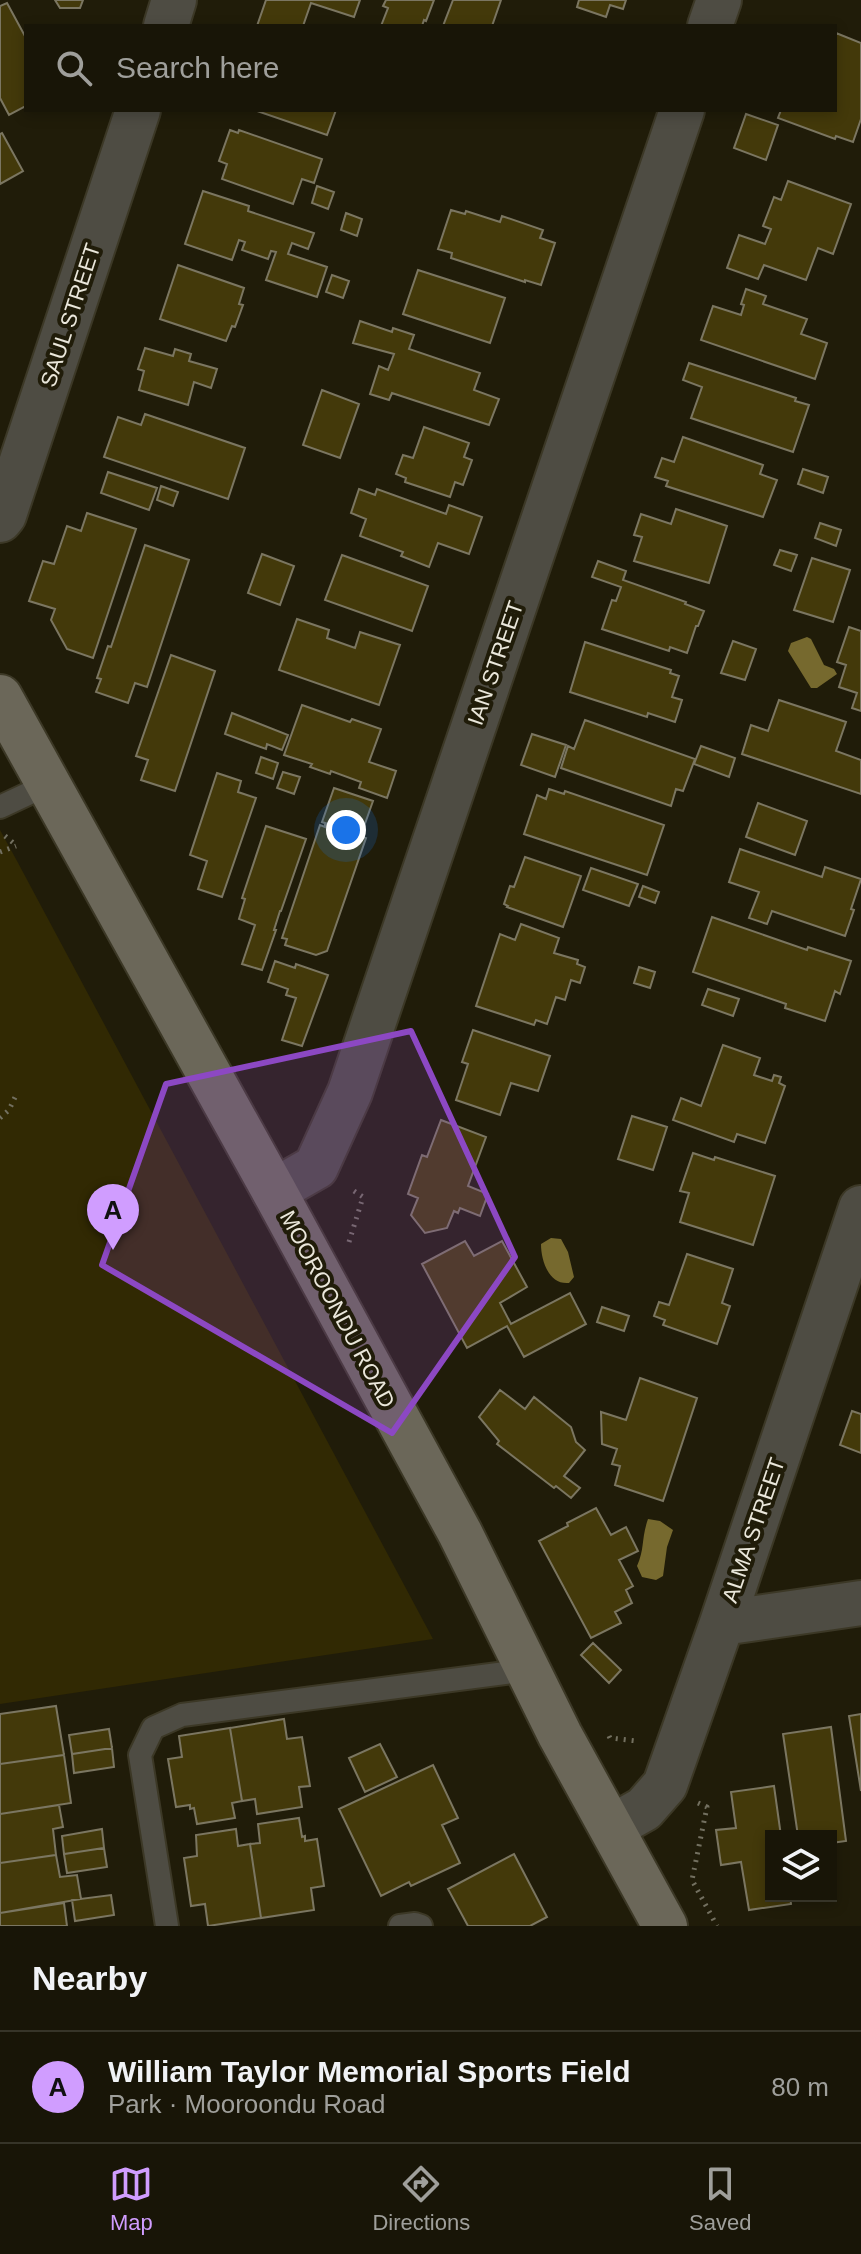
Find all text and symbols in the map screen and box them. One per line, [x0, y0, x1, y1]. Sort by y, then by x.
search box [24, 24, 837, 112]
icon: search [52, 46, 96, 90]
text: Search here [116, 51, 279, 84]
street label: SAUL STREET [35, 240, 105, 390]
street label: IAN STREET [463, 598, 528, 728]
your location [326, 810, 366, 850]
pin: A [87, 1184, 139, 1250]
street label: MOOROONDU ROAD [275, 1206, 400, 1412]
street label: ALMA STREET [717, 1454, 790, 1606]
map controls [765, 1830, 837, 1902]
button: layers [765, 1830, 837, 1902]
text: Nearby [32, 1959, 147, 1997]
text: William Taylor Memorial Sports Field [108, 2055, 631, 2088]
text: A [49, 2072, 67, 2102]
text: 80 m [771, 2072, 829, 2102]
text: Park · Mooroondu Road [108, 2089, 385, 2119]
tab: Map [109, 2162, 153, 2236]
tab: Directions [372, 2162, 470, 2236]
tab: Saved [689, 2162, 752, 2236]

